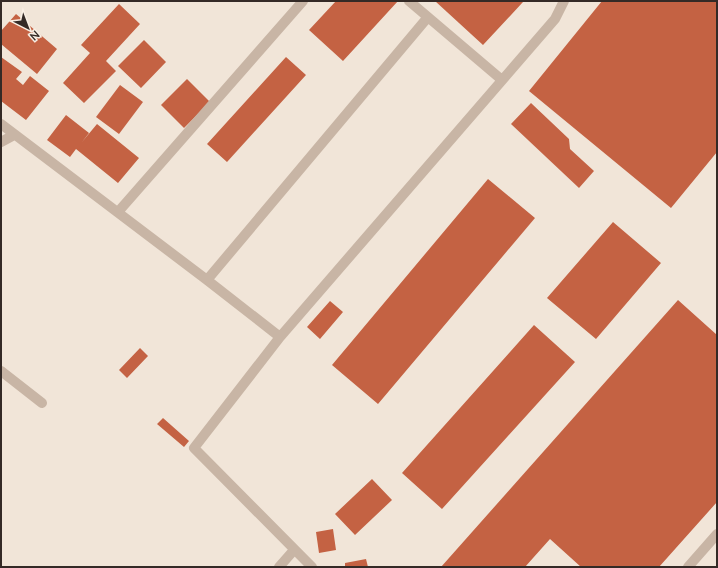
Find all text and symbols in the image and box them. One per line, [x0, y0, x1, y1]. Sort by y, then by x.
north arrow [8, 8, 48, 48]
text: N [28, 28, 43, 43]

